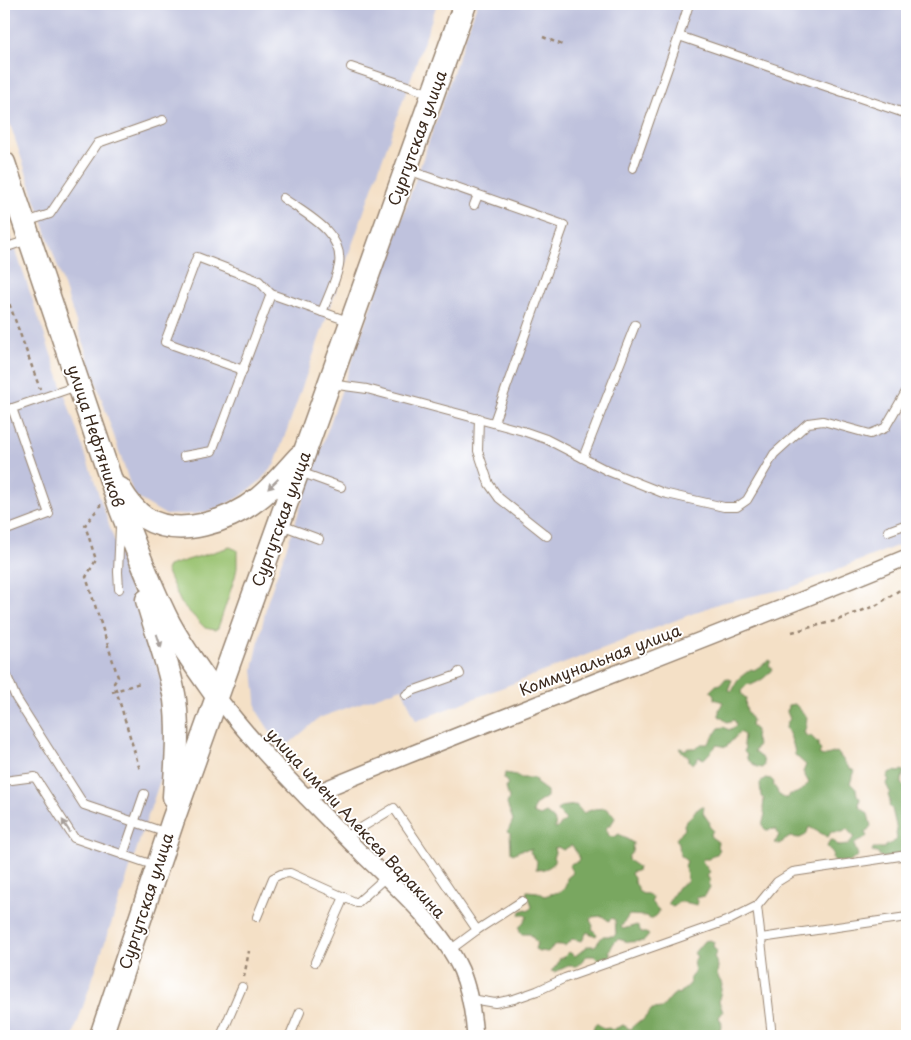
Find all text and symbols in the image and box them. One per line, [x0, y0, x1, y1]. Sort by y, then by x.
street label: Сургутская улица [380, 67, 452, 209]
street label: улица Нефтяников [63, 361, 131, 510]
street label: Сургутская улица [244, 448, 316, 590]
one-way arrow [267, 478, 279, 490]
street label: Коммунальная улица [515, 617, 684, 701]
one-way arrow [155, 634, 163, 649]
street label: улица имени Алексея Варакина [262, 722, 452, 923]
one-way arrow [62, 820, 71, 833]
street label: Сургутская улица [112, 829, 178, 972]

